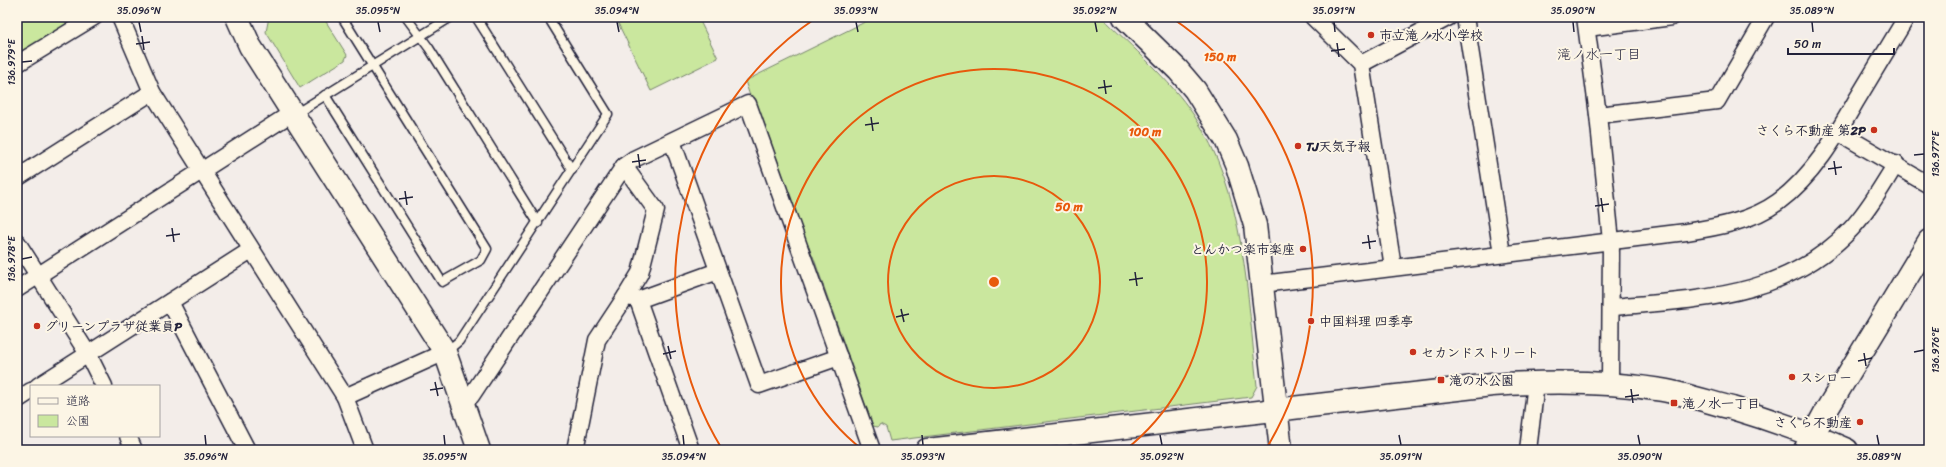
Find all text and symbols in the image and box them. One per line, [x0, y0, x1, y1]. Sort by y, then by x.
text: 35.096°N [117, 2, 161, 20]
text: 35.095°N [356, 2, 400, 20]
text: 35.094°N [595, 2, 639, 20]
text: 35.093°N [834, 2, 878, 20]
text: 35.092°N [1073, 2, 1117, 20]
text: 35.091°N [1313, 2, 1355, 20]
text: 35.090°N [1551, 2, 1595, 20]
text: 35.089°N [1790, 2, 1834, 20]
place label: 市立滝ノ水小学校 [1379, 24, 1483, 47]
marker: 市立滝ノ水小学校 [1366, 30, 1376, 40]
scale bar [1788, 30, 1894, 56]
text: 50 m [1794, 33, 1821, 55]
text: 136.979°E [3, 37, 21, 85]
district label: 滝ノ水一丁目 [1557, 42, 1641, 67]
text: 150 m [1204, 46, 1237, 68]
place label: さくら不動産 第2P [1756, 119, 1866, 142]
text: 100 m [1129, 121, 1162, 143]
marker: さくら不動産 第2P [1869, 125, 1879, 135]
text: 136.977°E [1927, 130, 1945, 177]
place label: TJ天気予報 [1306, 135, 1371, 158]
marker: TJ天気予報 [1293, 141, 1303, 151]
text: 50 m [1055, 196, 1083, 218]
text: 136.978°E [3, 234, 21, 282]
place label: とんかつ楽市楽座 [1191, 238, 1295, 261]
marker: とんかつ楽市楽座 [1298, 244, 1308, 254]
centre of rings [987, 275, 1001, 289]
place label: 中国料理 四季亭 [1319, 310, 1413, 333]
place label: グリーンプラザ従業員P [45, 315, 182, 338]
marker: 中国料理 四季亭 [1306, 316, 1316, 326]
marker: グリーンプラザ従業員P [32, 321, 42, 331]
text: 136.976°E [1927, 326, 1945, 373]
place label: セカンドストリート [1421, 341, 1539, 364]
marker: セカンドストリート [1408, 347, 1418, 357]
place label: スシロー [1800, 366, 1852, 389]
place label: 滝の水公園 [1449, 369, 1514, 392]
marker: スシロー [1787, 372, 1797, 382]
marker: 滝の水公園 [1436, 375, 1446, 385]
legend [30, 385, 160, 437]
text: 道路 [66, 390, 90, 412]
place label: 滝ノ水一丁目 [1682, 392, 1760, 415]
marker: 滝ノ水一丁目 [1669, 398, 1679, 408]
text: 公園 [66, 410, 90, 432]
place label: さくら不動産 [1774, 411, 1852, 434]
marker: さくら不動産 [1855, 417, 1865, 427]
text: 35.096°N [184, 448, 228, 466]
text: 35.095°N [423, 448, 467, 466]
text: 35.094°N [662, 448, 706, 466]
text: 35.093°N [901, 448, 945, 466]
text: 35.092°N [1140, 448, 1184, 466]
text: 35.091°N [1380, 448, 1422, 466]
text: 35.090°N [1618, 448, 1662, 466]
text: 35.089°N [1857, 448, 1901, 466]

